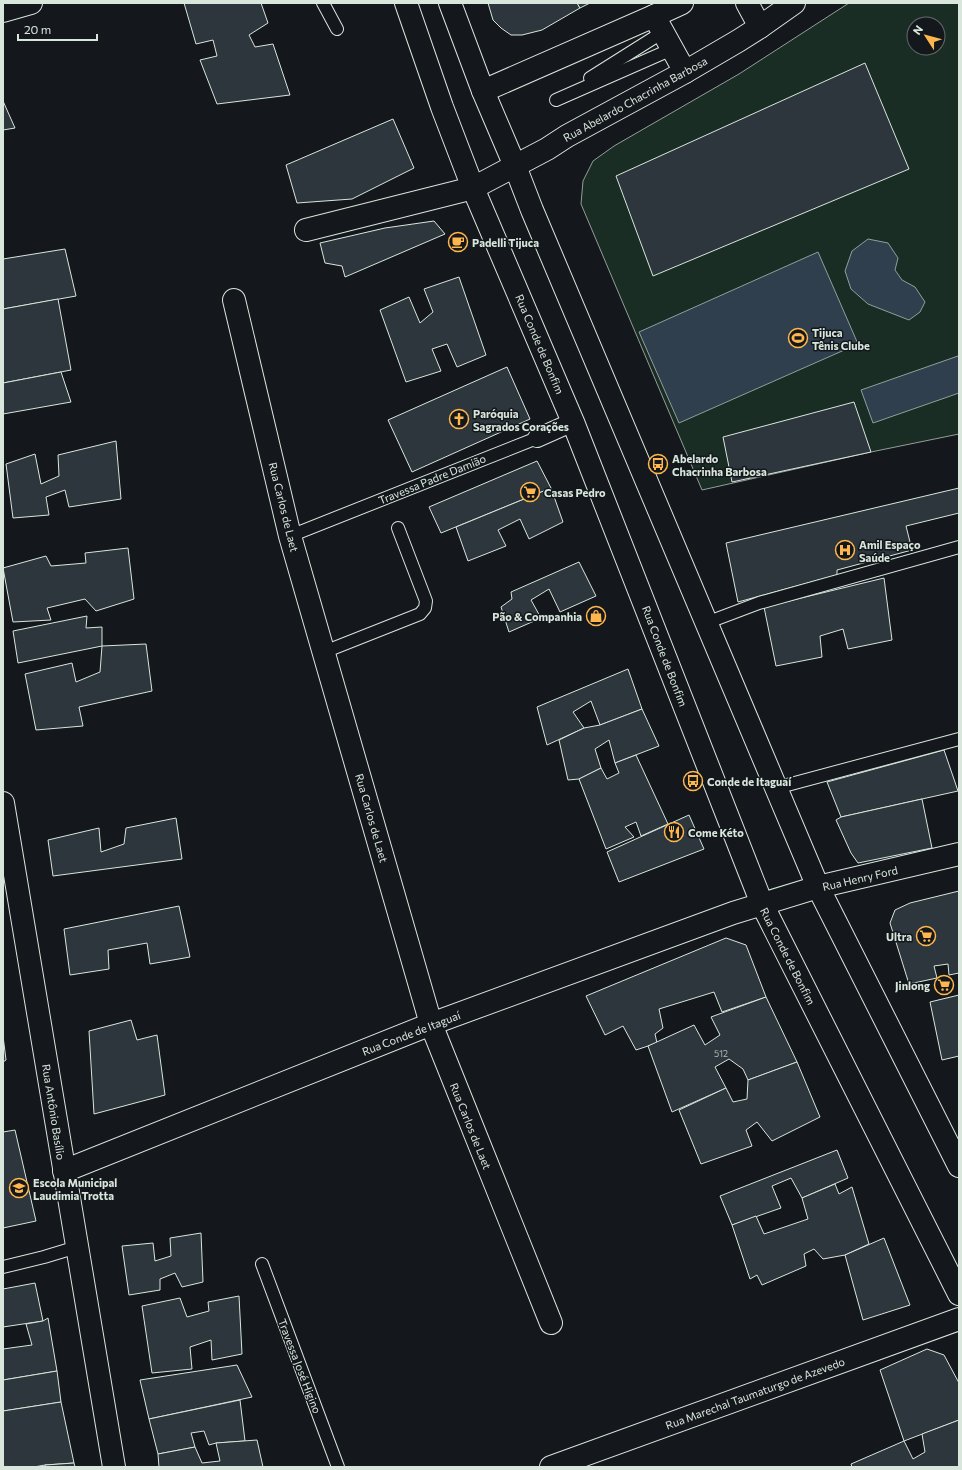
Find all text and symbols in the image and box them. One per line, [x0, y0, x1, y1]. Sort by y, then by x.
scale bar [18, 16, 97, 42]
north arrow [906, 16, 946, 56]
text: 20 m [24, 22, 51, 36]
text: N [910, 23, 925, 37]
street label: Rua Abelardo Chacrinha Barbosa [561, 54, 709, 144]
cafe icon: Padelli Tijuca [447, 231, 469, 253]
place label: Padelli Tijuca [472, 236, 539, 249]
street label: Rua Conde de Bonfim [513, 292, 567, 396]
place label: Tijuca Tênis Clube [812, 326, 870, 352]
sports icon: Tijuca Tênis Clube [787, 327, 809, 349]
place label: Paróquia Sagrados Corações [473, 407, 569, 433]
church icon: Paróquia Sagrados Corações [448, 408, 470, 430]
street label: Travessa Padre Damião [376, 451, 488, 507]
place label: Abelardo Chacrinha Barbosa [672, 452, 767, 478]
bus stop icon: Abelardo Chacrinha Barbosa [647, 453, 669, 475]
street label: Rua Carlos de Laet [267, 461, 302, 554]
supermarket icon: Casas Pedro [519, 481, 541, 503]
place label: Casas Pedro [544, 486, 606, 499]
place label: Amil Espaço Saúde [859, 538, 921, 564]
hospital icon: Amil Espaço Saúde [834, 539, 856, 561]
street label: Rua Conde de Bonfim [640, 604, 690, 708]
shop icon: Pão & Companhia [585, 605, 607, 627]
place label: Pão & Companhia [492, 610, 582, 623]
bus stop icon: Conde de Itaguaí [682, 770, 704, 792]
street label: Rua Carlos de Laet [353, 772, 391, 864]
place label: Conde de Itaguaí [707, 775, 792, 788]
restaurant icon: Come Kéto [663, 821, 685, 843]
place label: Come Kéto [688, 826, 744, 839]
street label: Rua Henry Ford [821, 863, 899, 893]
street label: Rua Conde de Bonfim [758, 905, 818, 1007]
supermarket icon: Ultra [915, 925, 937, 947]
place label: Ultra [886, 930, 912, 943]
supermarket icon: Jinlong [933, 974, 955, 996]
place label: Jinlong [895, 979, 930, 993]
street label: Rua Conde de Itaguaí [360, 1008, 463, 1058]
house number: 512 [714, 1048, 728, 1059]
street label: Rua Antônio Basílio [40, 1063, 68, 1161]
street label: Rua Carlos de Laet [448, 1081, 494, 1171]
place label: Escola Municipal Laudimia Trotta [33, 1176, 117, 1202]
school or university icon: Escola Municipal Laudimia Trotta [8, 1177, 30, 1199]
street label: Travessa José Higino [275, 1317, 324, 1416]
street label: Rua Marechal Taumaturgo de Azevedo [664, 1354, 847, 1432]

